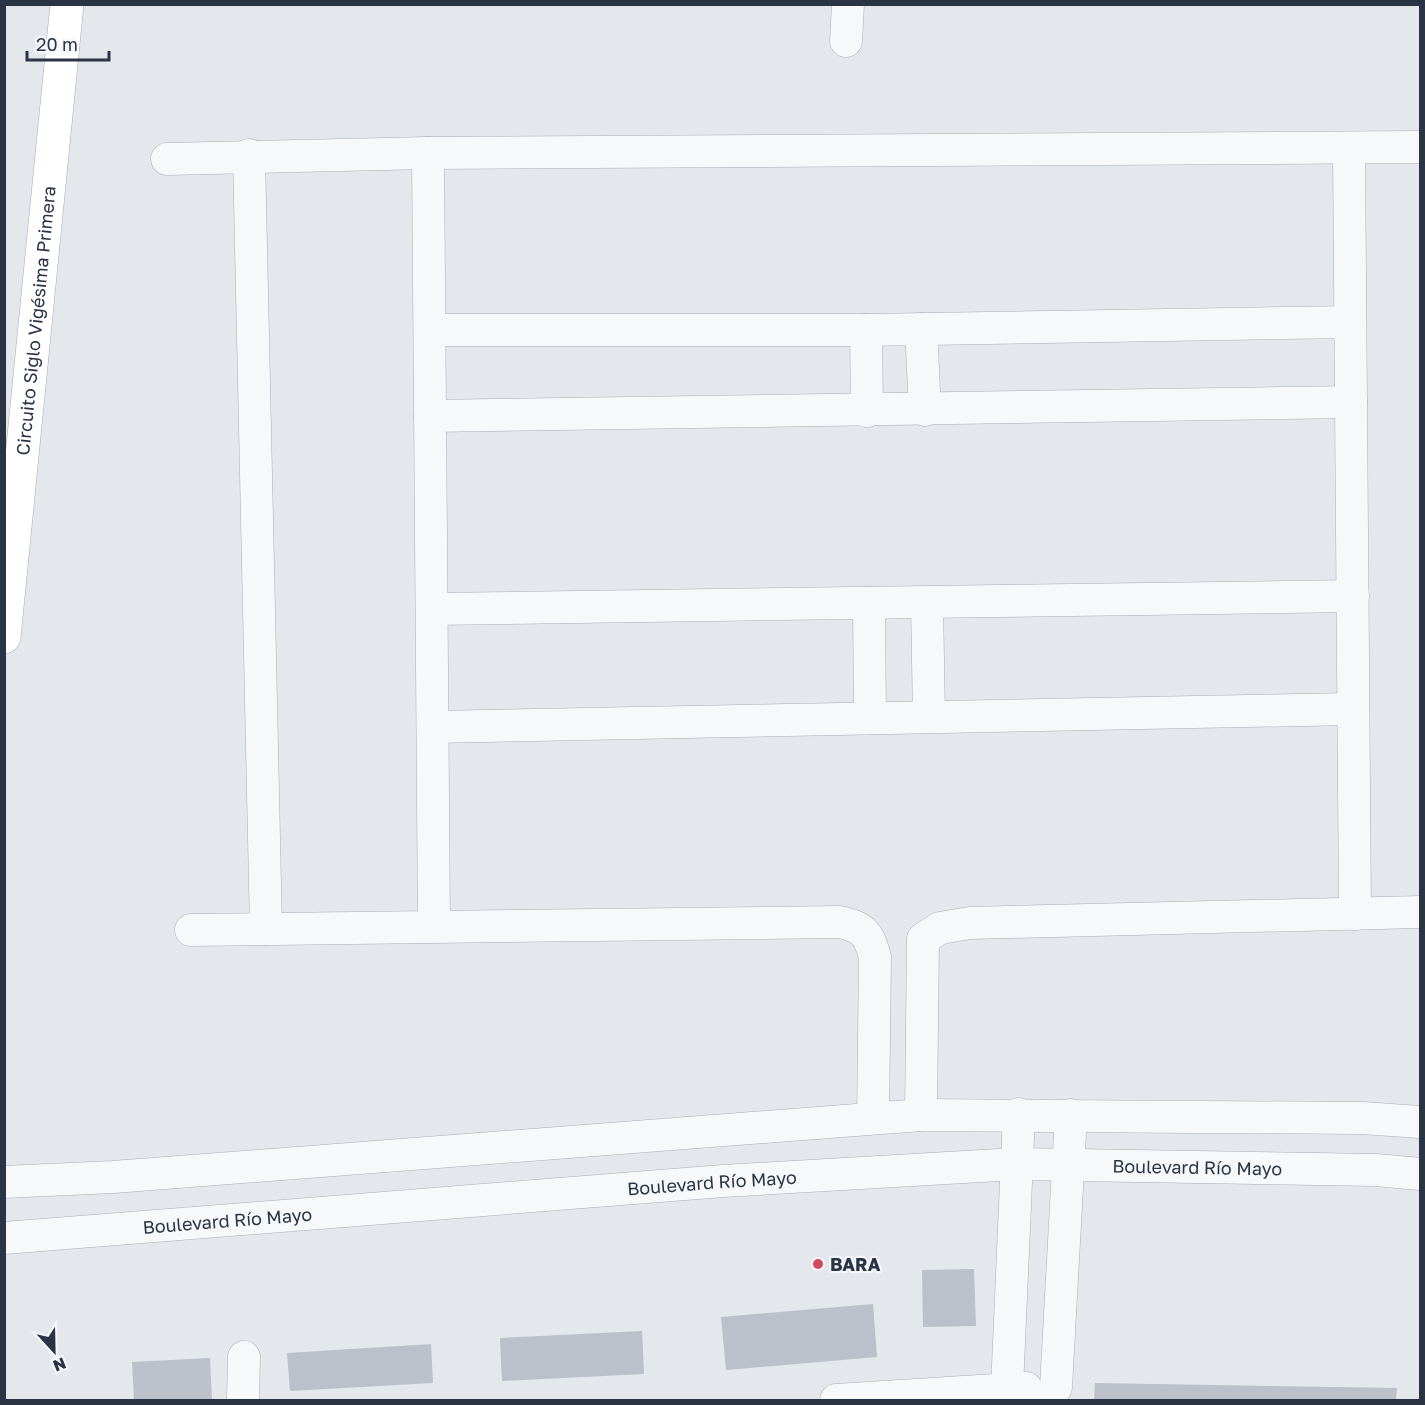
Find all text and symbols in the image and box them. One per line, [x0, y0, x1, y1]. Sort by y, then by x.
scale bar [27, 24, 110, 62]
text: 20 m [36, 33, 78, 55]
street label: Circuito Siglo Vigésima Primera [11, 185, 60, 456]
street label: Boulevard Río Mayo [1112, 1155, 1282, 1179]
street label: Boulevard Río Mayo [626, 1166, 797, 1200]
street label: Boulevard Río Mayo [142, 1203, 313, 1238]
place label: BARA [830, 1253, 881, 1275]
marker: BARA [811, 1257, 825, 1271]
north arrow [24, 1321, 84, 1381]
text: N [50, 1353, 69, 1376]

